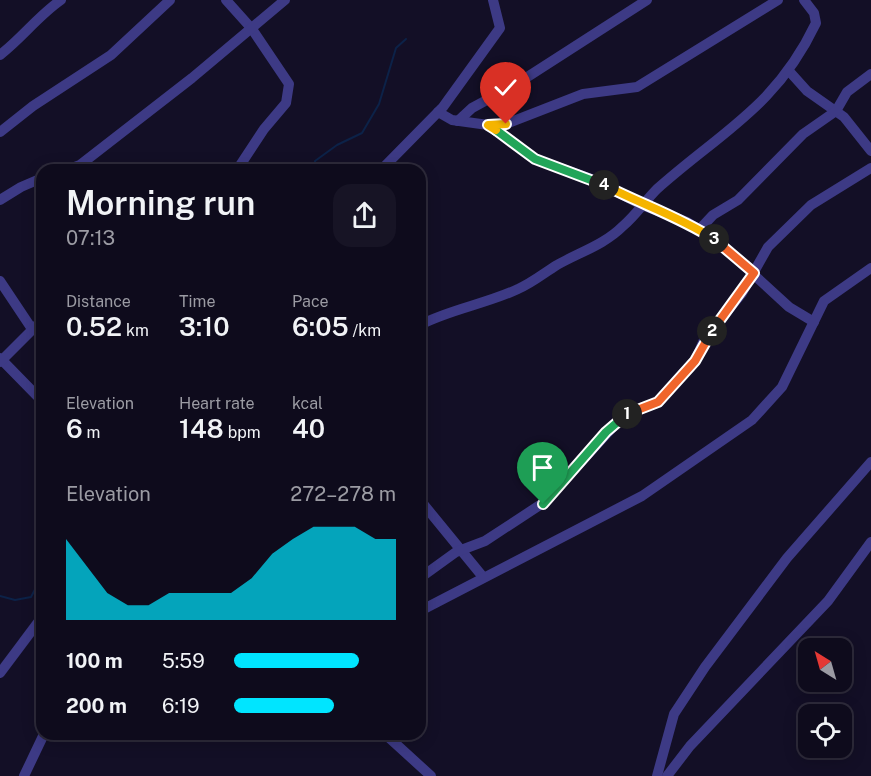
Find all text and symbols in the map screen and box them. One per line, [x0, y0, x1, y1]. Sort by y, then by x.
pin [480, 62, 531, 124]
icon: check [489, 71, 522, 104]
pin: 4 [589, 170, 619, 200]
text: 4 [599, 175, 609, 194]
text: Morning run [66, 184, 255, 222]
button: share [333, 184, 396, 247]
pin: 3 [699, 224, 729, 254]
text: 07:13 [66, 226, 115, 250]
text: 3 [709, 229, 719, 248]
text: Distance [66, 292, 131, 311]
text: Time [179, 292, 215, 311]
text: Pace [292, 292, 329, 311]
text: 0.52 [66, 311, 122, 342]
text: 3:10 [179, 311, 230, 342]
text: 6:05 [292, 311, 349, 342]
pin: 2 [697, 316, 727, 346]
text: km [122, 321, 149, 340]
text: /km [349, 321, 381, 340]
text: 2 [707, 321, 717, 340]
text: Elevation [66, 394, 134, 413]
text: Heart rate [179, 394, 255, 413]
text: kcal [292, 394, 323, 413]
pin: 1 [612, 399, 642, 429]
text: 1 [624, 404, 630, 423]
text: 6 [66, 413, 83, 444]
text: 148 [179, 413, 224, 444]
text: 40 [292, 413, 325, 444]
text: m [83, 423, 100, 442]
text: bpm [224, 423, 261, 442]
pin [517, 442, 568, 504]
icon: arrive [526, 451, 559, 484]
text: Elevation [66, 482, 151, 506]
text: 272–278 m [290, 482, 396, 506]
north arrow [798, 638, 852, 692]
map controls [798, 638, 852, 758]
text: 100 m [66, 649, 123, 673]
text: 5:59 [162, 649, 205, 673]
text: 200 m [66, 694, 127, 718]
text: 6:19 [162, 694, 200, 718]
button: locate [798, 704, 852, 758]

